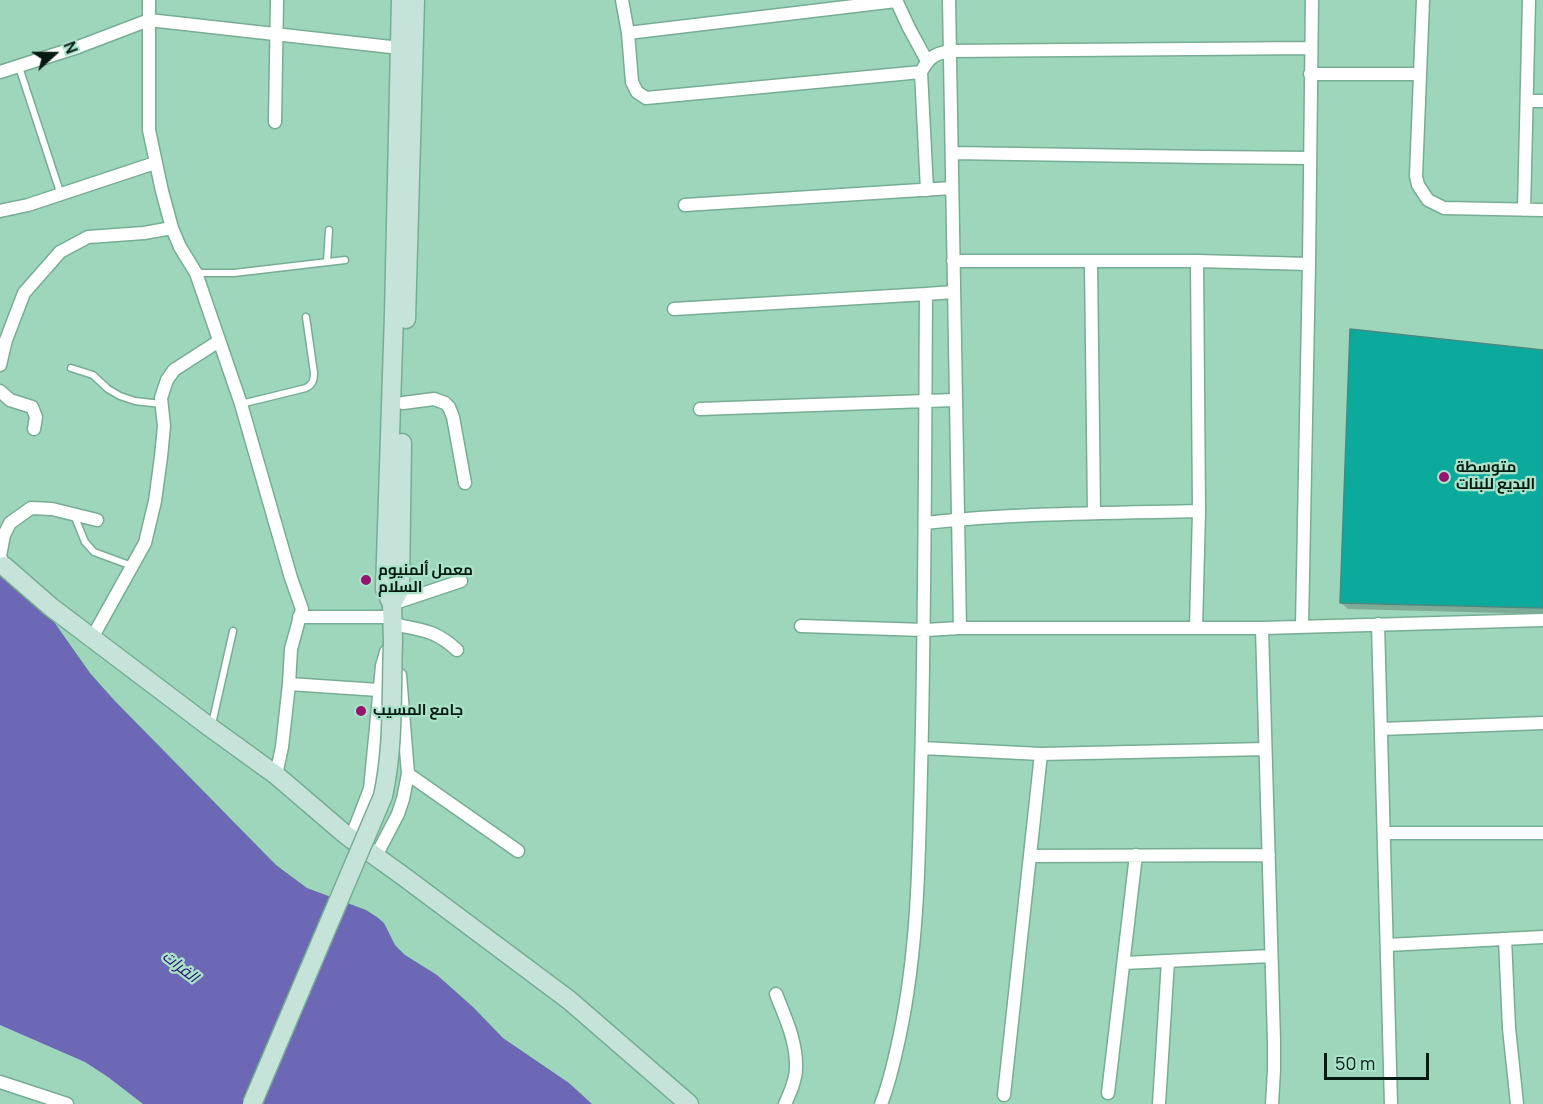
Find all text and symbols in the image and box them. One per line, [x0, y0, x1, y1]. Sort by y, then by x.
north arrow [24, 24, 84, 84]
text: N [58, 38, 83, 57]
place label: متوسطة البديع للبنات [1456, 459, 1535, 494]
marker: متوسطة البديع للبنات [1437, 470, 1451, 484]
place label: معمل ألمنيوم السلام [378, 562, 473, 597]
marker: معمل ألمنيوم السلام [359, 573, 373, 587]
place label: جامع المسيب [373, 702, 463, 720]
marker: جامع المسيب [354, 704, 368, 718]
water label: الفرات [158, 947, 202, 987]
scale bar [1327, 1041, 1432, 1079]
text: 50 m [1335, 1051, 1375, 1075]

